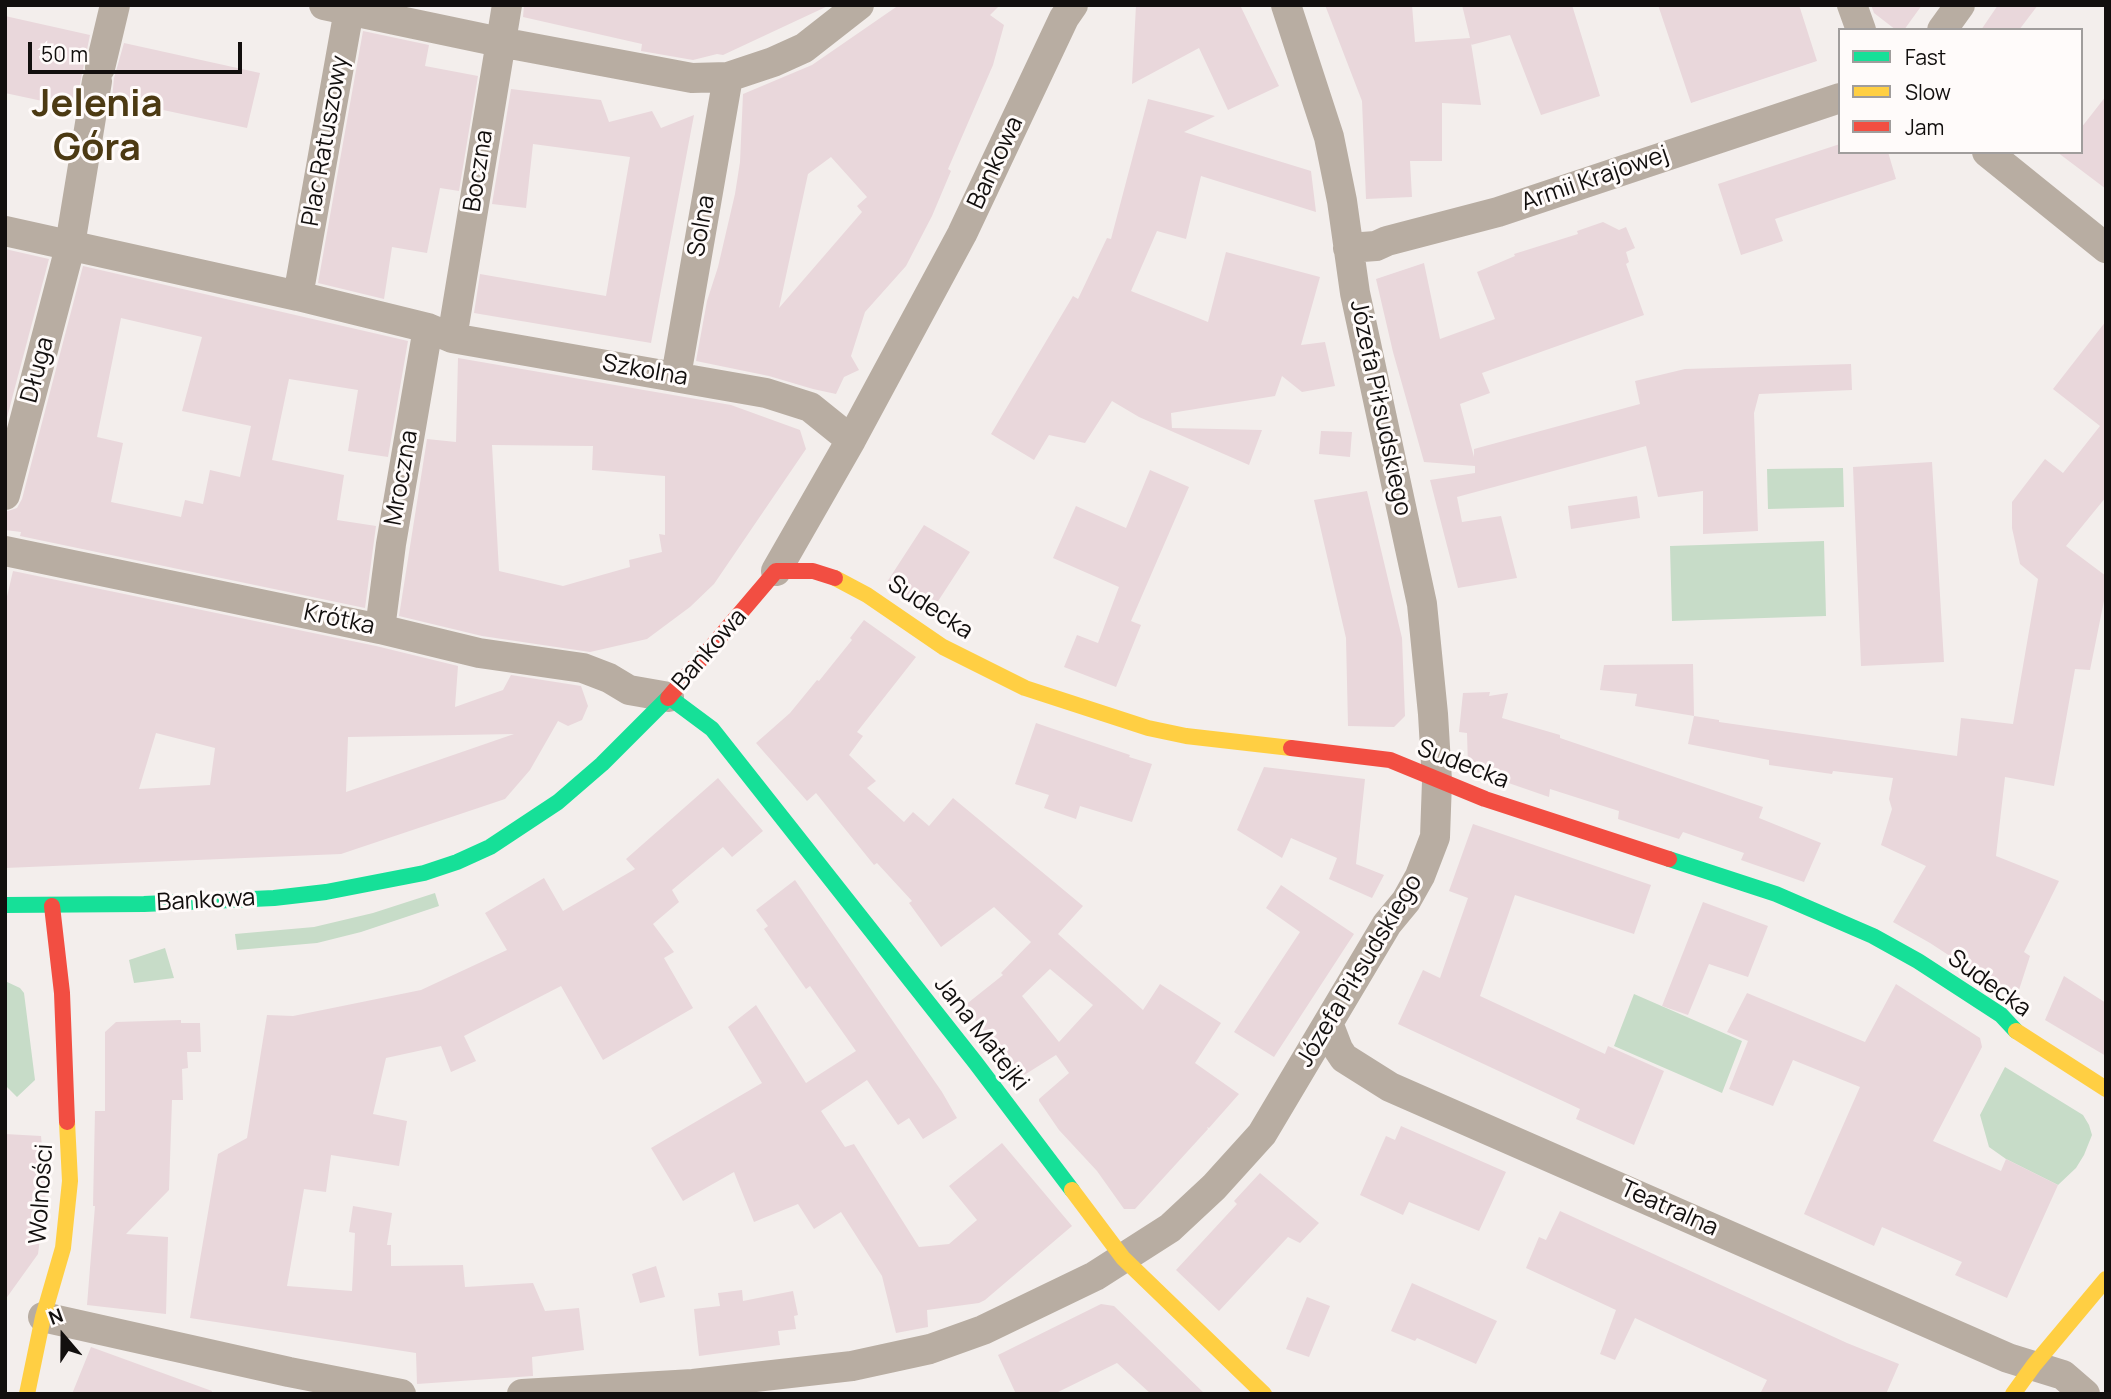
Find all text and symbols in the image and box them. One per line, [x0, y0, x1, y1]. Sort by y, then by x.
scale bar [32, 28, 245, 72]
legend [1838, 28, 2083, 154]
text: 50 m [41, 40, 88, 68]
text: Fast [1905, 43, 1946, 71]
street label: Plac Ratuszowy [297, 53, 355, 229]
text: Slow [1905, 78, 1951, 106]
district label: Jelenia Góra [31, 82, 163, 172]
street label: Bankowa [962, 112, 1030, 214]
text: Jam [1905, 113, 1944, 141]
street label: Boczna [458, 128, 500, 214]
street label: Armii Krajowej [1518, 140, 1672, 218]
street label: Solna [682, 193, 722, 259]
street label: Józefa Piłsudskiego [1343, 298, 1417, 518]
street label: Długa [15, 334, 61, 406]
street label: Szkolna [600, 349, 690, 393]
street label: Mroczna [379, 428, 425, 528]
street label: Sudecka [882, 570, 978, 646]
street label: Krótka [301, 598, 377, 642]
street label: Bankowa [667, 603, 753, 697]
street label: Sudecka [1413, 734, 1513, 796]
street label: Józefa Piłsudskiego [1291, 869, 1429, 1073]
street label: Bankowa [156, 884, 256, 918]
street label: Sudecka [1942, 944, 2036, 1024]
street label: Jana Matejki [927, 971, 1035, 1097]
street label: Wolności [24, 1143, 60, 1245]
street label: Teatralna [1616, 1175, 1722, 1243]
north arrow [28, 1301, 98, 1371]
text: N [45, 1302, 67, 1331]

